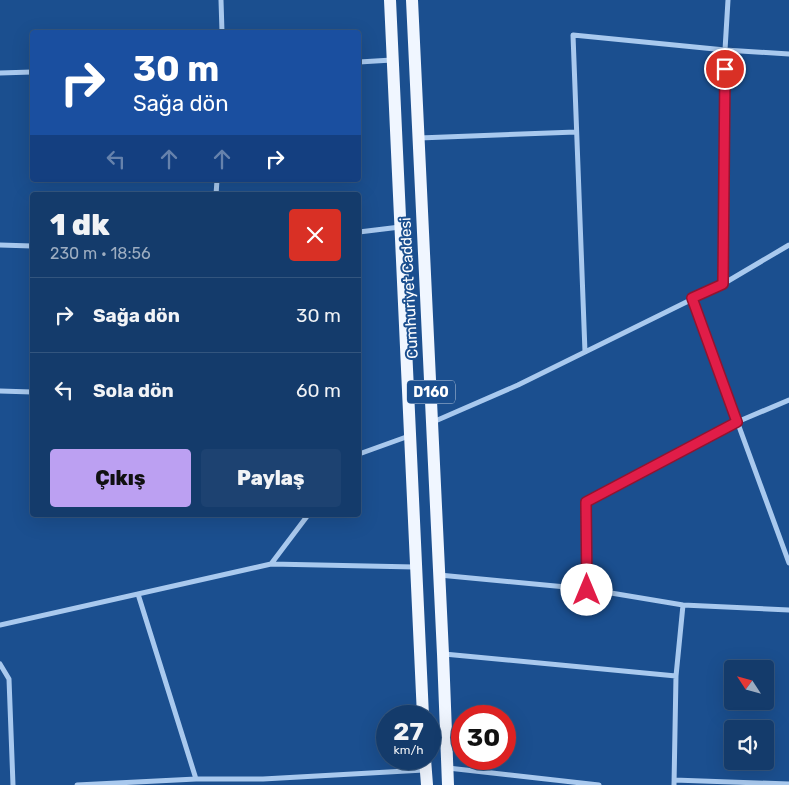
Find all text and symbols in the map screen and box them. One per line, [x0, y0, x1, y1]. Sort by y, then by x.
text: 30 m [133, 48, 219, 90]
pin [704, 48, 746, 90]
icon: right [50, 50, 115, 115]
icon: arrive [711, 55, 739, 83]
text: Sağa dön [133, 90, 229, 117]
icon: left [102, 145, 130, 173]
icon: ahead [155, 145, 183, 173]
icon: ahead [208, 145, 236, 173]
icon: right [261, 145, 289, 173]
text: 1 dk [50, 207, 110, 243]
button: close [289, 209, 341, 261]
street label: Cumhuriyet Caddesi [396, 217, 422, 359]
text: 230 m · 18:56 [50, 244, 151, 263]
icon: right [50, 301, 78, 329]
text: Sağa dön [93, 304, 180, 327]
text: 30 m [296, 304, 341, 327]
icon: left [50, 376, 78, 404]
text: Sola dön [93, 379, 174, 402]
text: 60 m [296, 379, 341, 402]
road number: D160 [407, 381, 455, 404]
button: Çıkış [50, 449, 191, 507]
button: Paylaş [201, 449, 341, 507]
position arrow [560, 563, 612, 615]
north arrow [724, 660, 774, 710]
map controls [724, 660, 774, 770]
speed limit sign: 30 [451, 705, 516, 770]
text: 27 [393, 717, 424, 746]
button: sound [724, 720, 774, 770]
text: km/h [394, 743, 423, 757]

